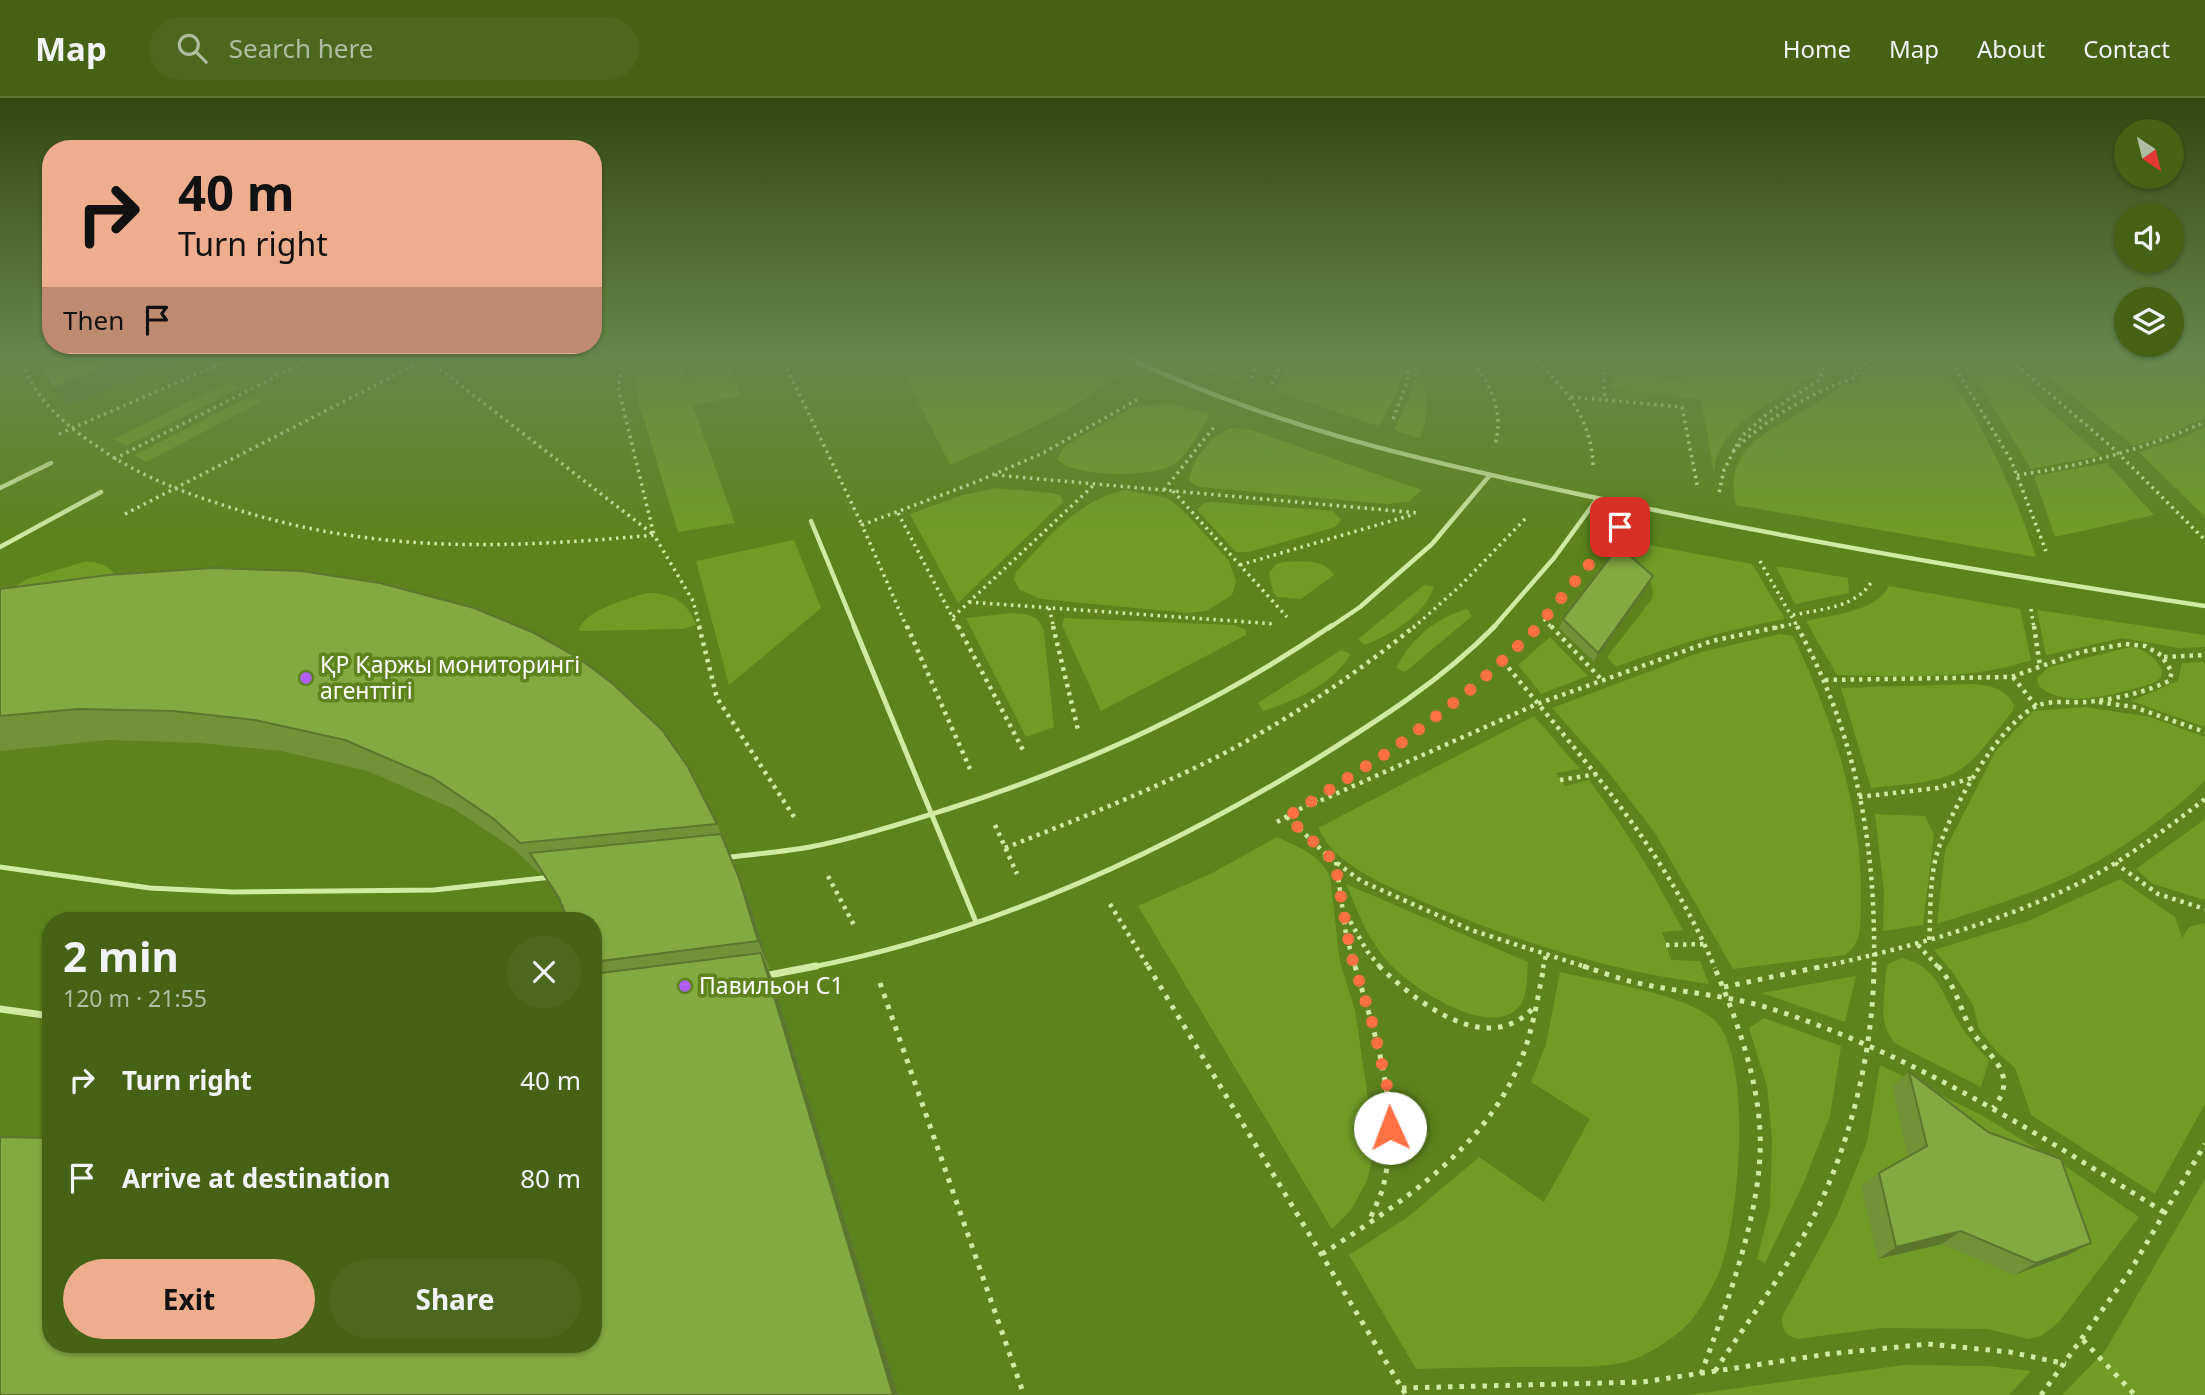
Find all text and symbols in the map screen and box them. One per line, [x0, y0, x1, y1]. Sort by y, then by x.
search box [149, 17, 639, 80]
text: Map [35, 26, 107, 71]
icon: search [173, 29, 211, 67]
text: Search here [229, 30, 373, 66]
text: Home [1783, 32, 1851, 65]
text: Map [1889, 32, 1939, 65]
text: About [1977, 32, 2045, 65]
text: Contact [2083, 32, 2170, 65]
north arrow [2114, 119, 2184, 189]
map controls [2114, 119, 2184, 357]
text: 40 m [178, 159, 295, 225]
icon: right [63, 168, 154, 259]
button: sound [2114, 203, 2184, 273]
text: Turn right [178, 222, 328, 265]
button: layers [2114, 287, 2184, 357]
icon: arrive [138, 301, 176, 339]
text: Then [63, 302, 124, 338]
pin [1590, 497, 1650, 557]
icon: arrive [1601, 508, 1639, 546]
place label: ҚР Қаржы мониторингі агенттігі [320, 648, 580, 706]
marker: ҚР Қаржы мониторингі агенттігі [298, 670, 314, 686]
text: 2 min [63, 927, 179, 984]
button: close [507, 935, 581, 1009]
place label: Павильон С1 [699, 969, 844, 1001]
marker: Павильон С1 [677, 978, 693, 994]
text: 120 m · 21:55 [63, 982, 207, 1014]
icon: right [63, 1061, 101, 1099]
text: Turn right [122, 1062, 252, 1098]
text: 40 m [520, 1062, 581, 1098]
position arrow [1353, 1091, 1427, 1165]
icon: arrive [63, 1159, 101, 1197]
text: Arrive at destination [122, 1160, 391, 1196]
text: 80 m [520, 1160, 581, 1196]
button: Exit [63, 1259, 315, 1339]
button: Share [329, 1259, 581, 1339]

